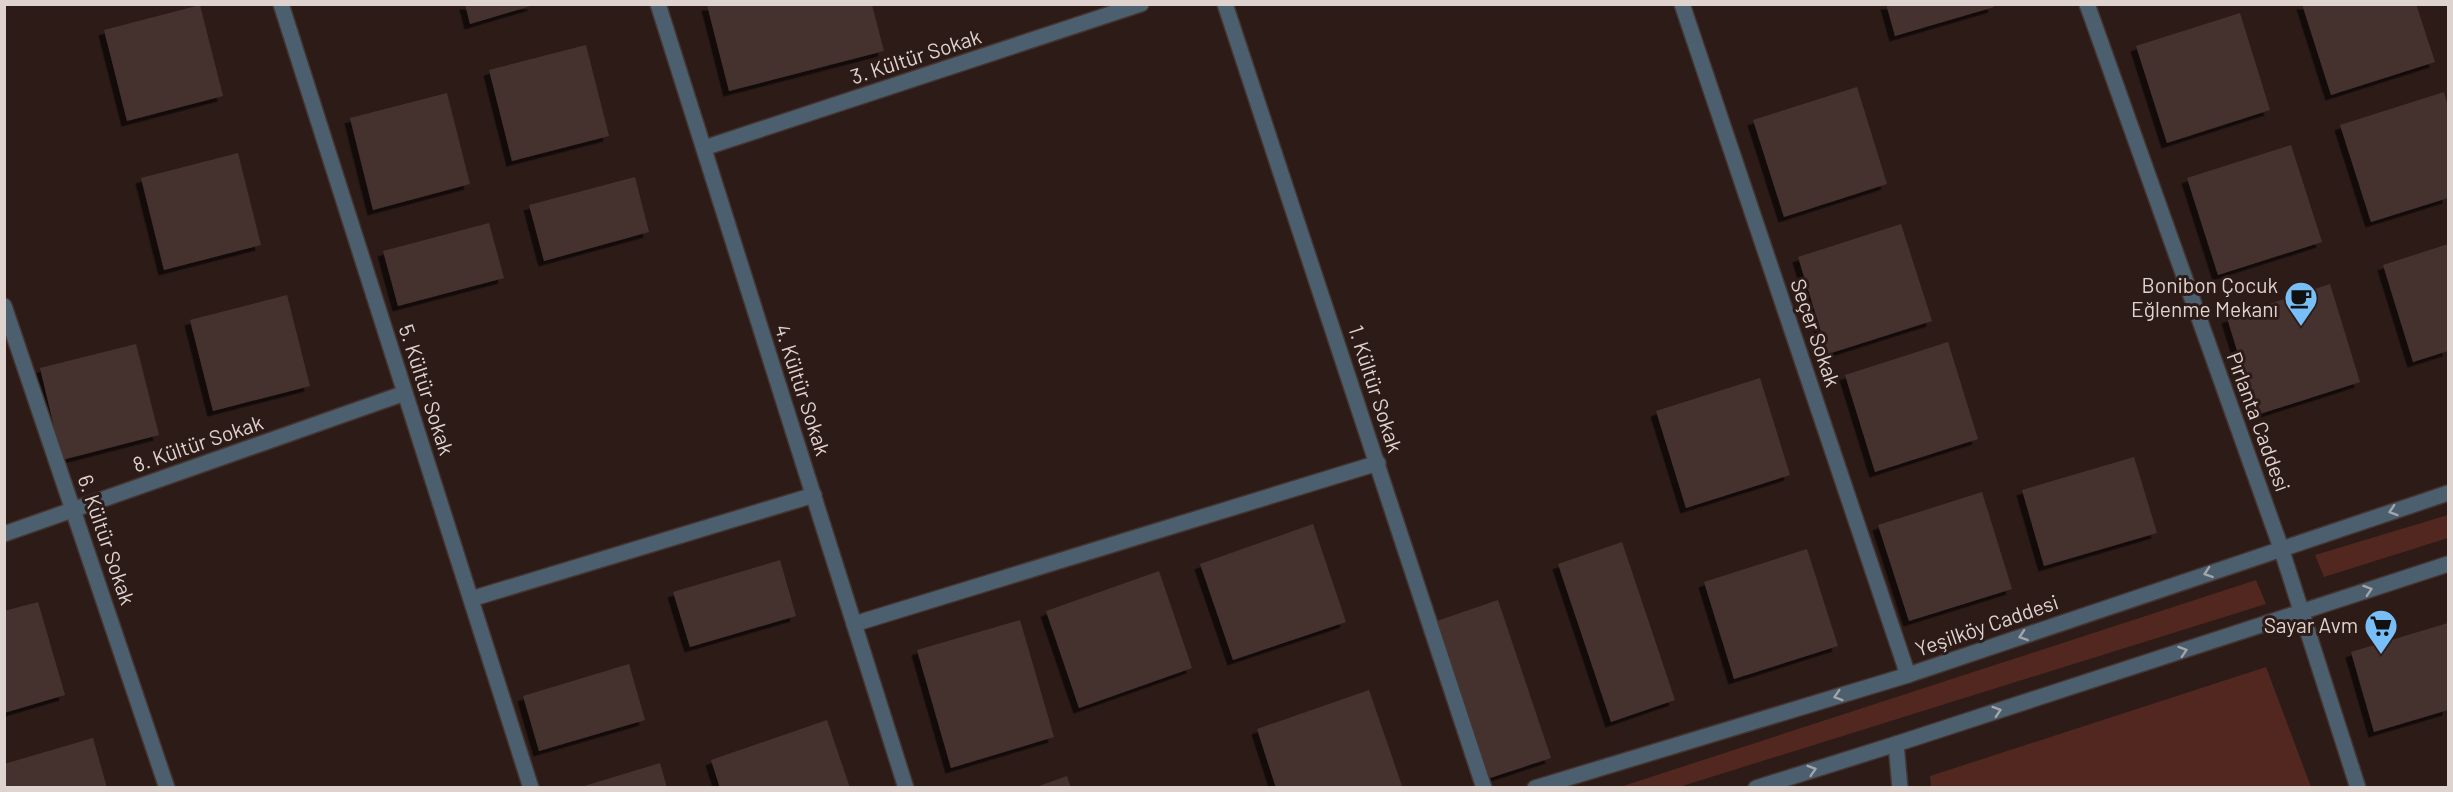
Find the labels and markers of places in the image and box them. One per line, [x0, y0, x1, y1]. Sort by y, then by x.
place label: Bonibon Çocuk Eğlenme Mekanı [2131, 272, 2278, 321]
cafe icon: Bonibon Çocuk Eğlenme Mekanı [2283, 280, 2319, 327]
supermarket icon: Sayar Avm [2363, 608, 2399, 655]
place label: Sayar Avm [2264, 612, 2358, 637]

